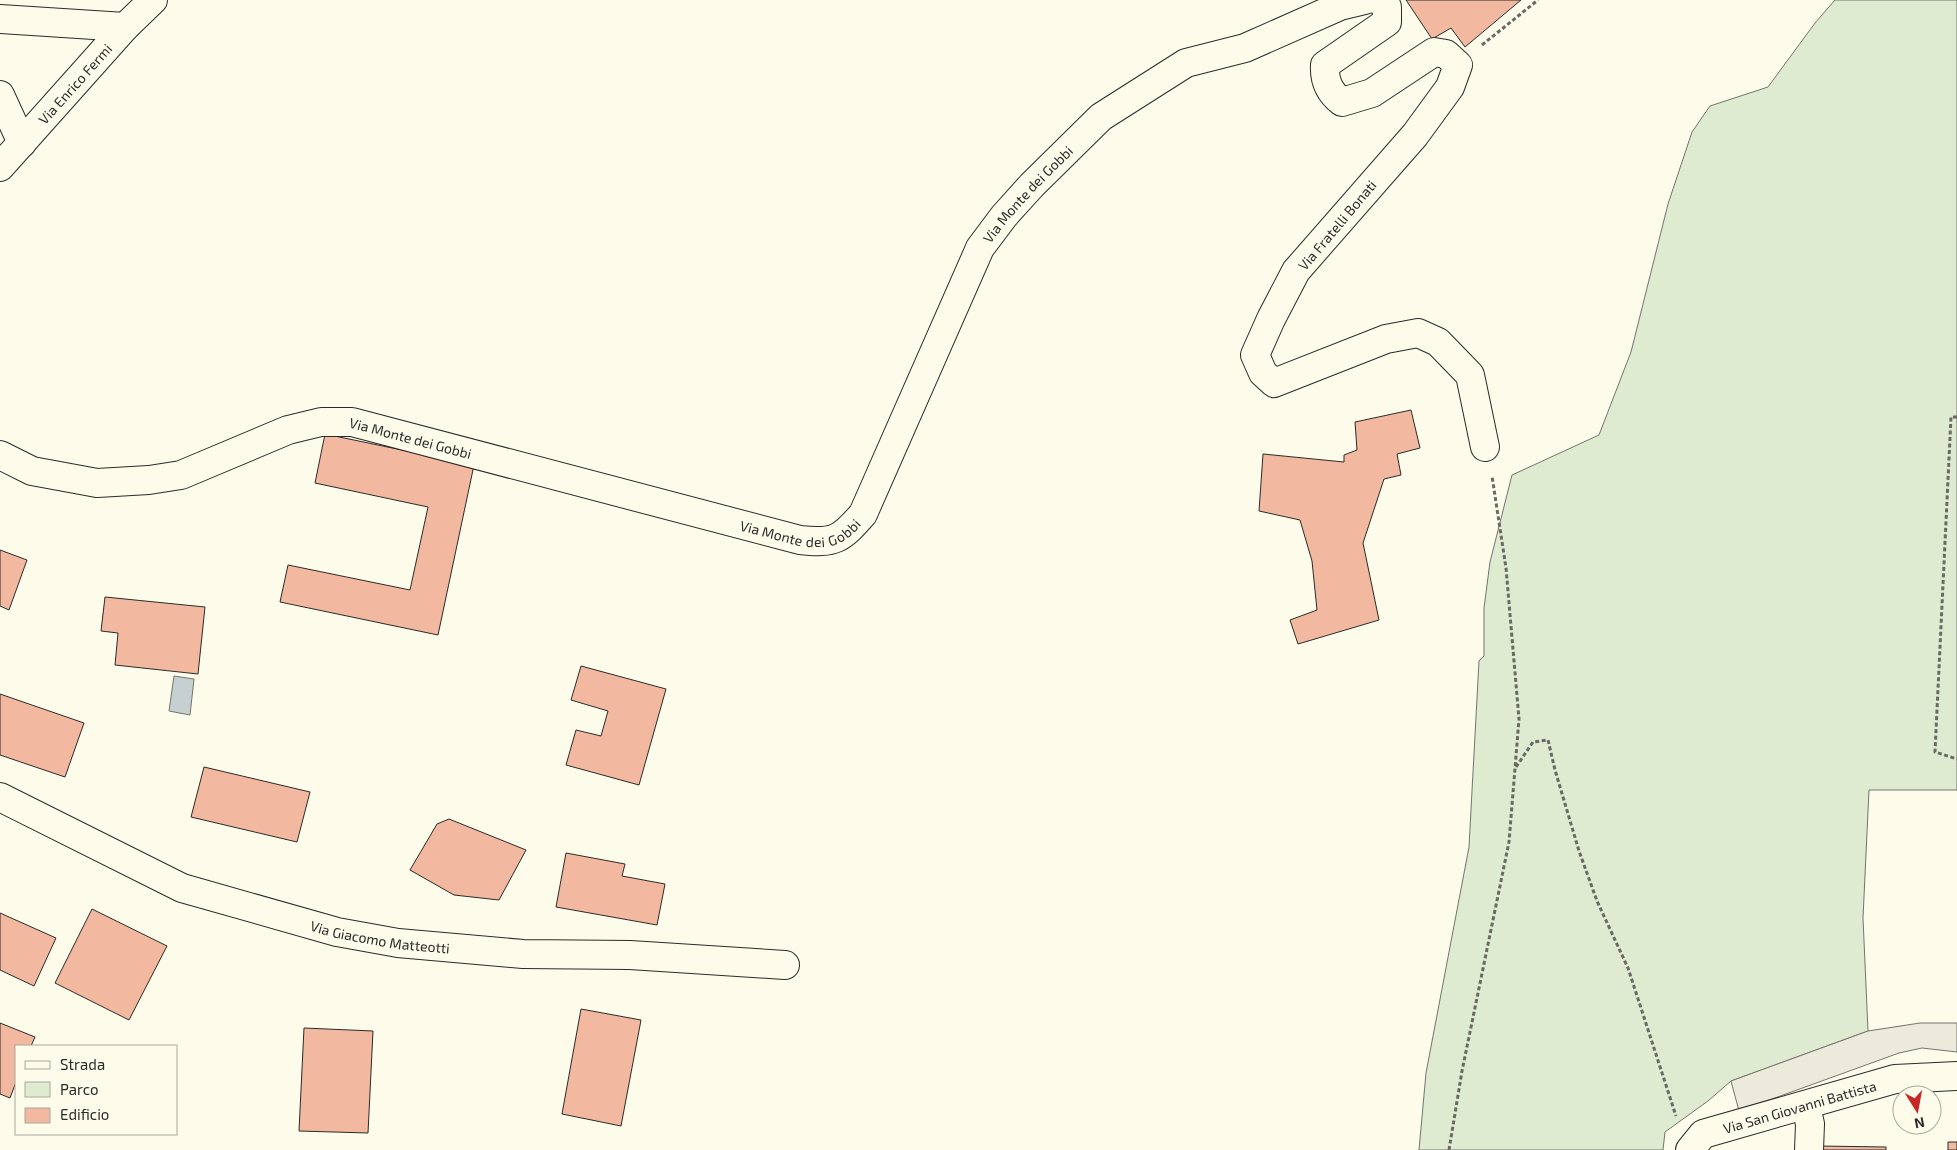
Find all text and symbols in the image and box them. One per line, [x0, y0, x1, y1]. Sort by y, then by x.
street label: Via Enrico Fermi [34, 40, 115, 127]
street label: Via Monte dei Gobbi [979, 142, 1076, 246]
street label: Via Fratelli Bonati [1294, 176, 1380, 274]
street label: Via Monte dei Gobbi [348, 413, 474, 462]
street label: Via Monte dei Gobbi [738, 515, 863, 550]
street label: Via Giacomo Matteotti [309, 916, 451, 956]
legend [15, 1045, 178, 1135]
text: Strada [60, 1055, 105, 1073]
street label: Via San Giovanni Battista [1721, 1076, 1878, 1136]
text: Parco [60, 1080, 99, 1098]
north arrow [1892, 1085, 1942, 1135]
text: Edificio [60, 1105, 109, 1123]
text: N [1913, 1114, 1926, 1133]

